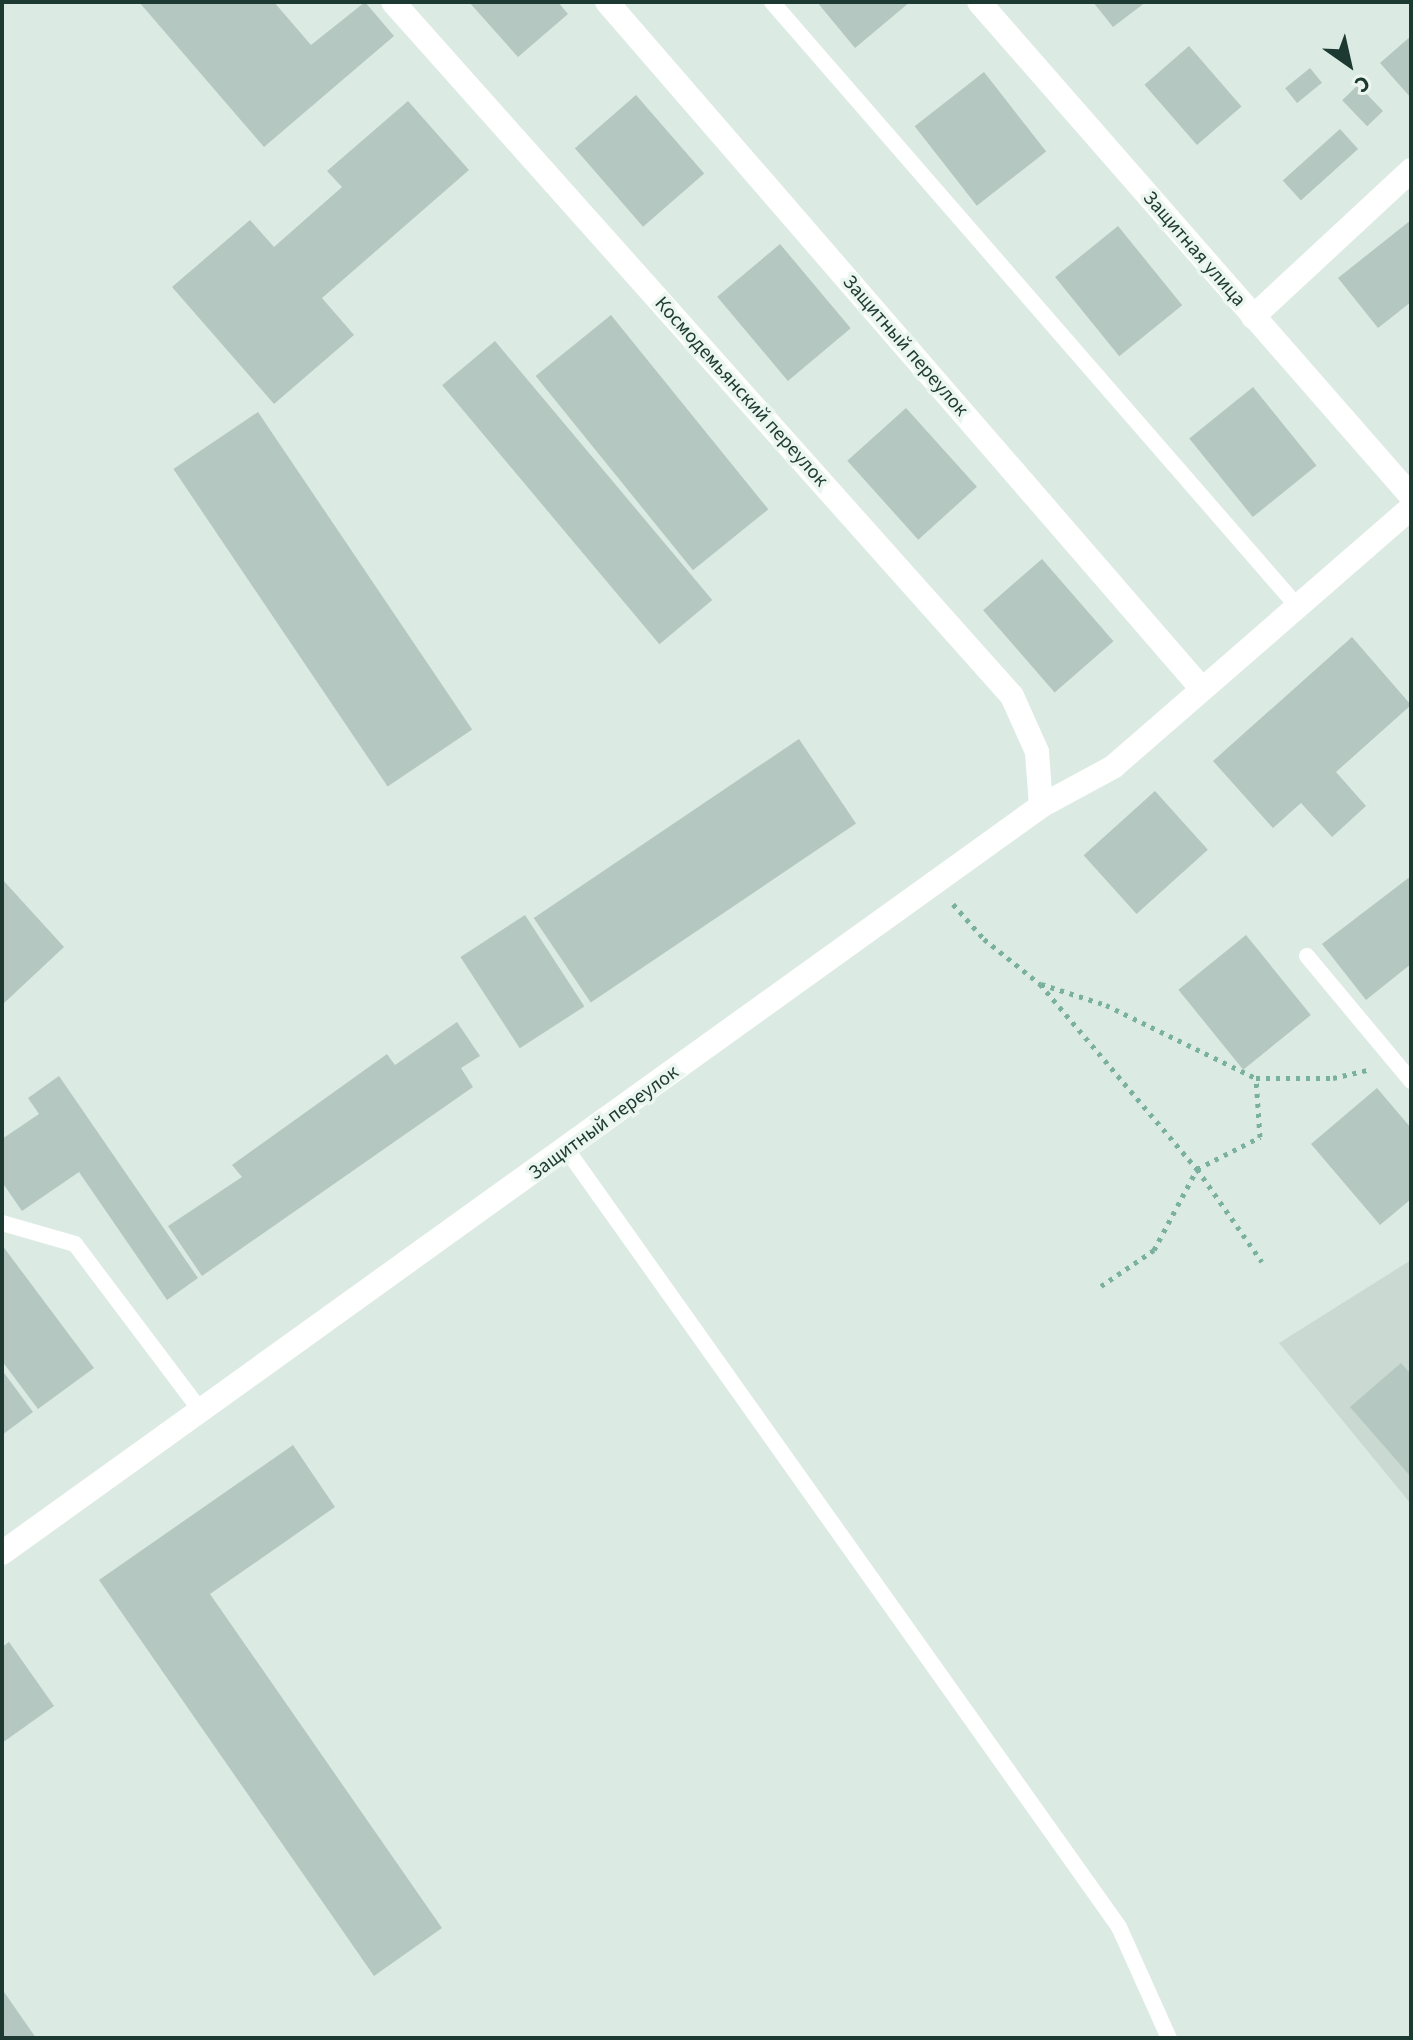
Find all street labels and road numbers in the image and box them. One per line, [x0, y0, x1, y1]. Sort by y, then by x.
street label: Защитная улица [1137, 186, 1251, 312]
street label: Защитный переулок [837, 270, 973, 422]
street label: Космодемьянский переулок [649, 292, 833, 492]
street label: Защитный переулок [524, 1061, 684, 1185]

